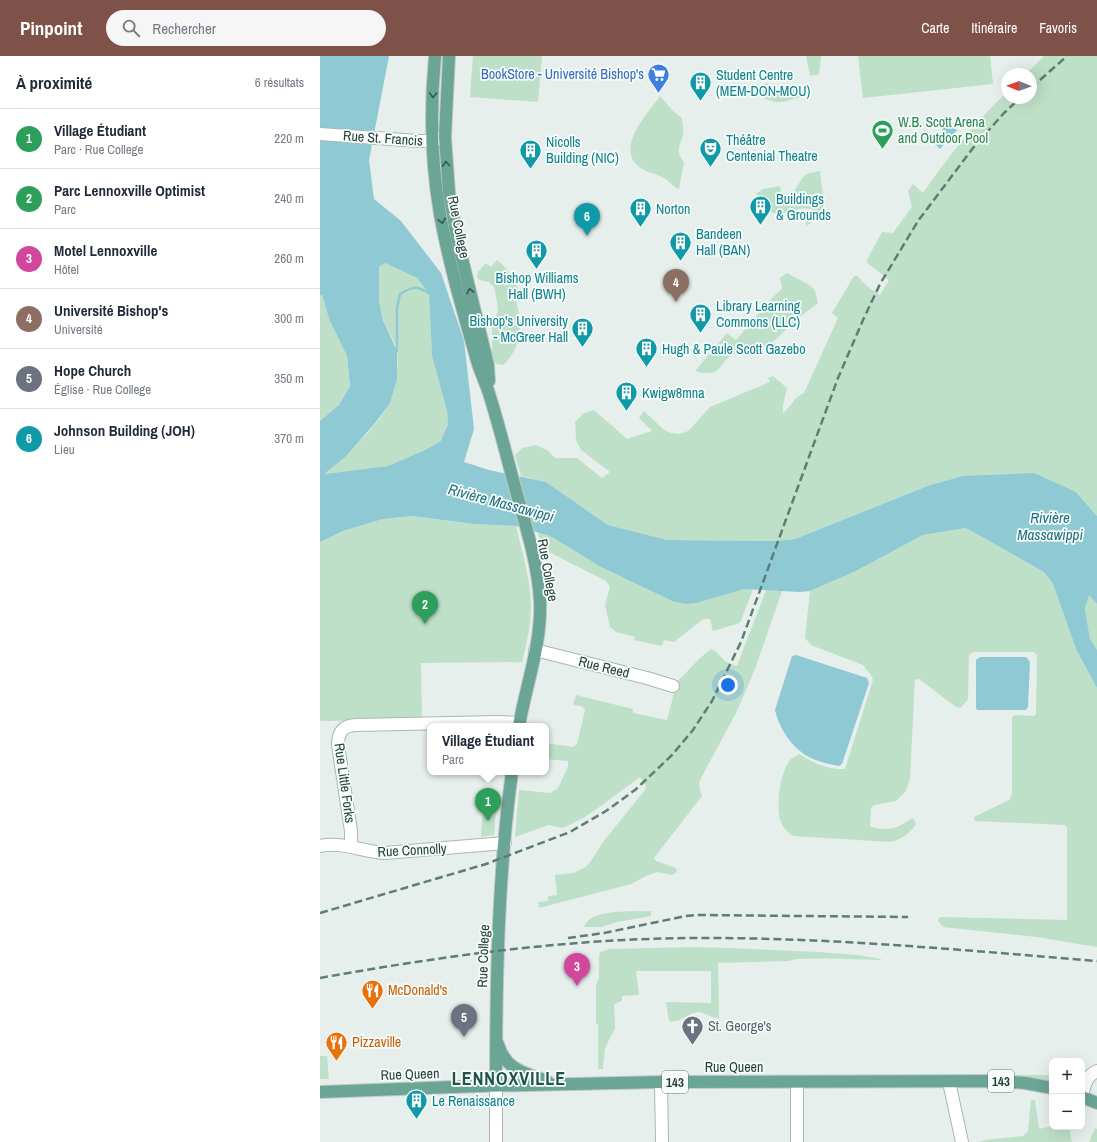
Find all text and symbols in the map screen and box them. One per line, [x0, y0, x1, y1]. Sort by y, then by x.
search box [106, 10, 386, 46]
text: Pinpoint [20, 15, 82, 41]
icon: search [120, 17, 142, 39]
text: Rechercher [152, 18, 216, 39]
text: Carte [921, 19, 949, 37]
text: Itinéraire [971, 19, 1017, 37]
text: Favoris [1039, 19, 1077, 37]
supermarket icon: BookStore - Université Bishop's [646, 61, 672, 94]
place label: BookStore - Université Bishop's [481, 65, 644, 83]
place label: Student Centre (MEM-DON-MOU) [716, 66, 811, 100]
north arrow [1001, 68, 1037, 104]
building icon: Student Centre (MEM-DON-MOU) [687, 70, 713, 103]
text: À proximité [16, 71, 92, 94]
text: 6 résultats [255, 74, 304, 91]
one-way arrow [428, 92, 437, 98]
place label: W.B. Scott Arena and Outdoor Pool [898, 113, 988, 147]
sports icon: W.B. Scott Arena and Outdoor Pool [870, 117, 896, 150]
text: Village Étudiant [54, 120, 146, 141]
street label: Rue St. Francis [343, 126, 424, 150]
text: 1 [26, 130, 32, 147]
text: 220 m [274, 130, 304, 147]
place label: Théâtre Centenial Theatre [726, 131, 818, 165]
place label: Nicolls Building (NIC) [546, 133, 619, 167]
theatre icon: Théâtre Centenial Theatre [697, 135, 723, 168]
building icon: Nicolls Building (NIC) [518, 137, 544, 170]
text: Parc · Rue College [54, 141, 143, 158]
one-way arrow [442, 161, 451, 167]
text: Parc Lennoxville Optimist [54, 180, 205, 201]
text: 2 [26, 190, 32, 207]
text: 240 m [274, 190, 304, 207]
place label: Buildings & Grounds [776, 190, 831, 224]
street label: Rue College [444, 194, 474, 260]
building icon: Buildings & Grounds [748, 194, 774, 227]
building icon: Norton [628, 196, 654, 229]
place label: Norton [656, 200, 690, 218]
text: Parc [54, 201, 76, 218]
pin: 6 [574, 203, 600, 236]
one-way arrow [437, 218, 445, 224]
place label: Bandeen Hall (BAN) [696, 225, 750, 259]
building icon: Bandeen Hall (BAN) [667, 229, 693, 262]
building icon: Bishop Williams Hall (BWH) [524, 237, 550, 270]
text: Motel Lennoxville [54, 240, 157, 261]
text: 3 [26, 250, 32, 267]
text: 260 m [274, 250, 304, 267]
text: Hôtel [54, 261, 79, 278]
place label: Bishop Williams Hall (BWH) [496, 269, 579, 303]
pin: 4 [663, 269, 689, 302]
one-way arrow [466, 288, 475, 295]
place label: Library Learning Commons (LLC) [716, 297, 801, 331]
text: Université Bishop's [54, 300, 168, 321]
building icon: Library Learning Commons (LLC) [687, 301, 713, 334]
text: 4 [26, 310, 32, 327]
text: 300 m [274, 310, 304, 327]
place label: Bishop's University - McGreer Hall [469, 312, 568, 346]
building icon: Bishop's University - McGreer Hall [570, 316, 596, 349]
text: Université [54, 321, 103, 338]
building icon: Hugh & Paule Scott Gazebo [634, 336, 660, 369]
place label: Hugh & Paule Scott Gazebo [662, 340, 806, 358]
text: Hope Church [54, 360, 131, 381]
text: 5 [26, 370, 32, 387]
text: 350 m [274, 370, 304, 387]
building icon: Kwigw8mna [613, 380, 639, 413]
text: Église · Rue College [54, 381, 151, 398]
place label: Kwigw8mna [642, 384, 705, 402]
text: Johnson Building (JOH) [54, 420, 195, 441]
text: 6 [26, 430, 32, 447]
text: 370 m [274, 430, 304, 447]
text: Lieu [54, 441, 75, 458]
water label: Rivière Massawippi [446, 478, 557, 527]
water label: Rivière Massawippi [1017, 507, 1083, 545]
street label: Rue College [534, 537, 562, 603]
pin: 2 [412, 591, 438, 624]
street label: Rue Reed [577, 652, 631, 682]
your location [718, 675, 738, 695]
popup [427, 723, 549, 775]
text: Village Étudiant [442, 730, 534, 751]
street label: Rue Little Forks [330, 742, 360, 824]
text: Parc [442, 751, 464, 768]
pin: 1 [475, 788, 501, 821]
street label: Rue Connolly [377, 839, 447, 861]
street label: Rue College [473, 924, 493, 988]
pin: 3 [564, 953, 590, 986]
restaurant icon: McDonald's [360, 977, 386, 1010]
place label: McDonald's [388, 981, 448, 999]
pin: 5 [451, 1004, 477, 1037]
church icon: St. George's [679, 1013, 705, 1046]
place label: St. George's [708, 1017, 772, 1035]
restaurant icon: Pizzaville [324, 1029, 350, 1062]
place label: Pizzaville [352, 1033, 401, 1051]
street label: Rue Queen [705, 1058, 763, 1076]
map controls [1049, 1058, 1085, 1130]
button: + [1049, 1058, 1085, 1094]
street label: Rue Queen [380, 1064, 440, 1084]
district label: LENNOXVILLE [452, 1066, 566, 1091]
road number: 143 [988, 1070, 1014, 1092]
road number: 143 [662, 1071, 688, 1093]
building icon: Le Renaissance [404, 1088, 430, 1121]
place label: Le Renaissance [432, 1092, 515, 1110]
button: − [1049, 1094, 1085, 1130]

